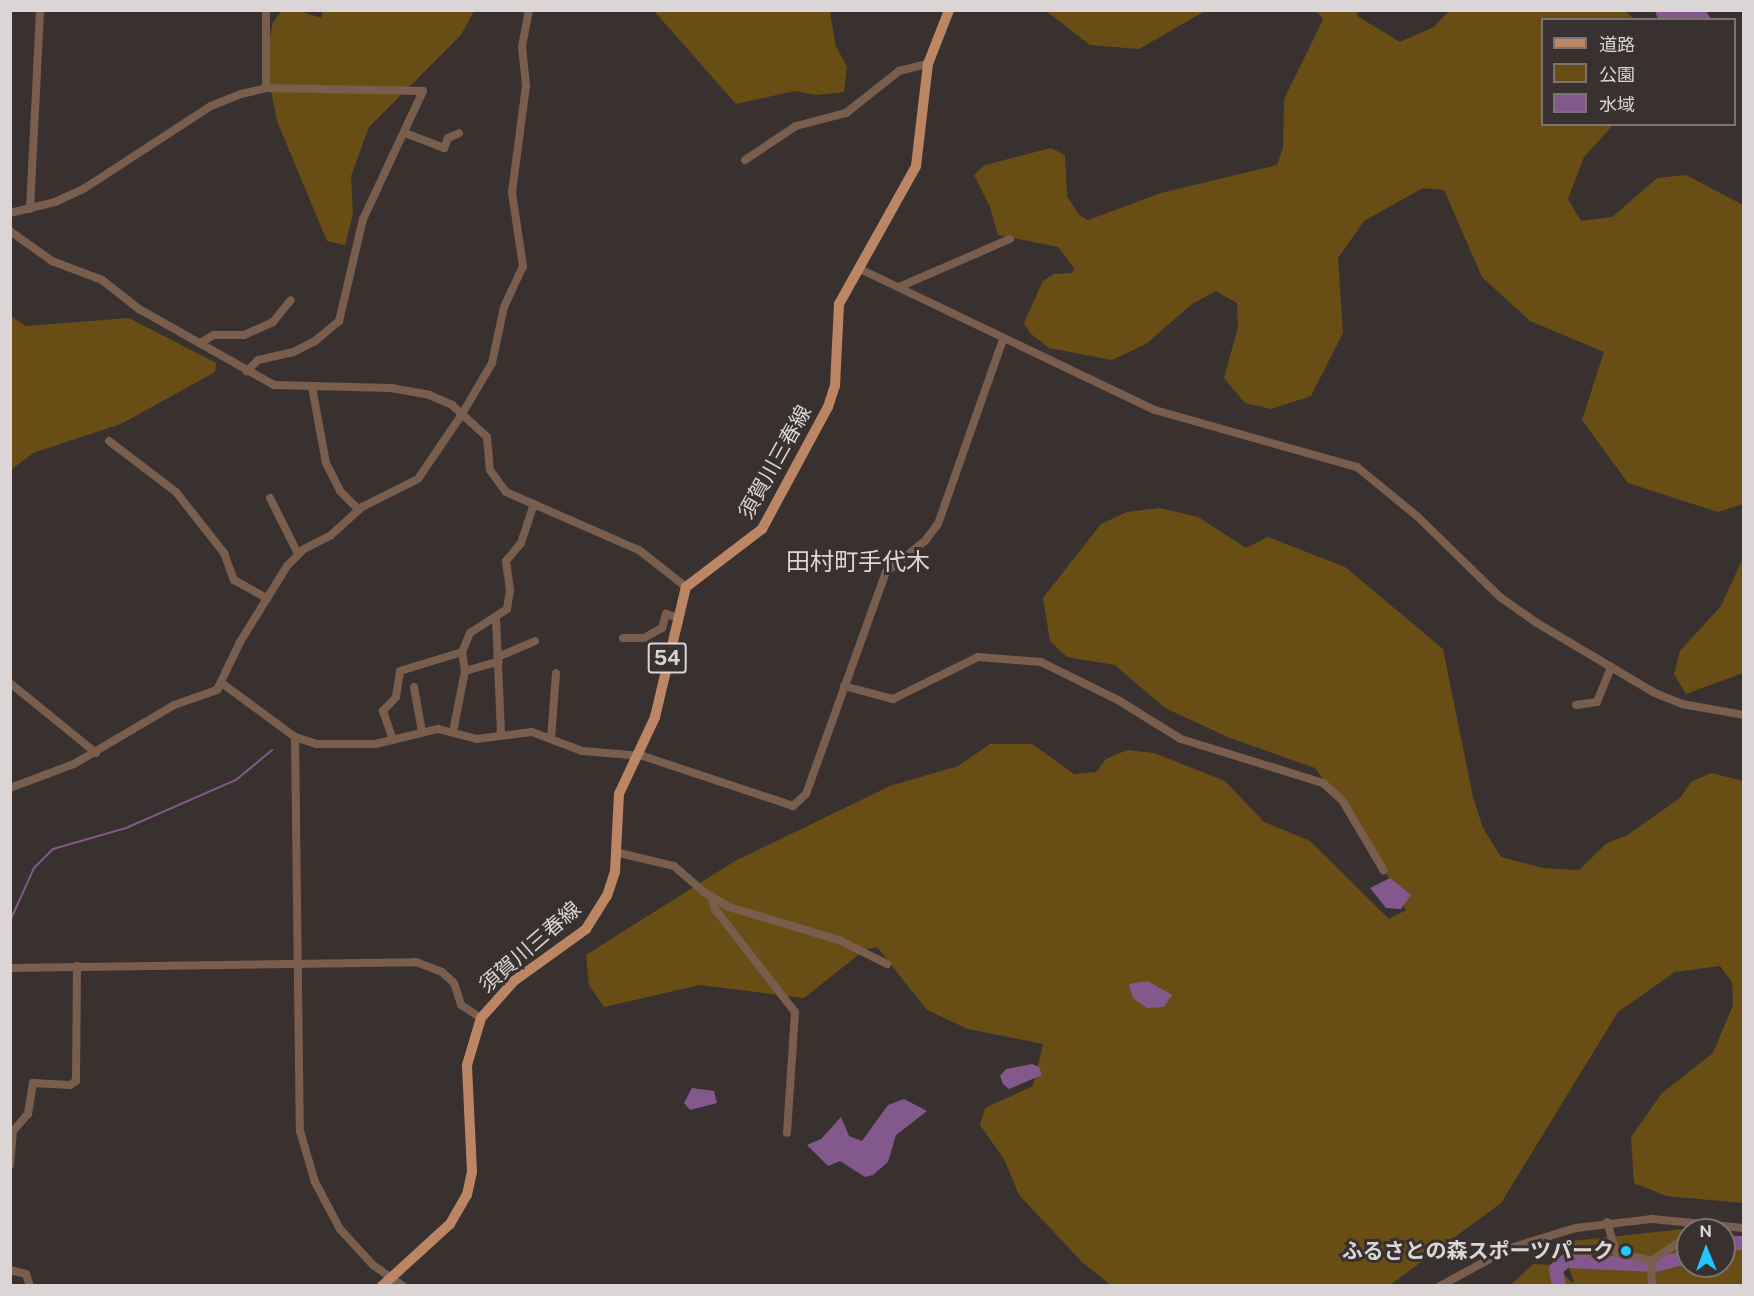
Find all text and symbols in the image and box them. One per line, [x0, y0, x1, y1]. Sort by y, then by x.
legend [1541, 18, 1736, 126]
text: 道路 [1599, 34, 1635, 55]
text: 公園 [1599, 64, 1635, 85]
text: 水域 [1599, 94, 1635, 115]
street label: 須賀川三春線 [733, 401, 817, 523]
district label: 田村町手代木 [786, 548, 930, 576]
road number: 54 [648, 641, 686, 675]
street label: 須賀川三春線 [474, 896, 586, 998]
north arrow [1676, 1218, 1736, 1278]
text: N [1699, 1222, 1712, 1241]
place label: ふるさとの森スポーツパーク [1341, 1238, 1614, 1264]
marker: ふるさとの森スポーツパーク [1619, 1244, 1633, 1258]

